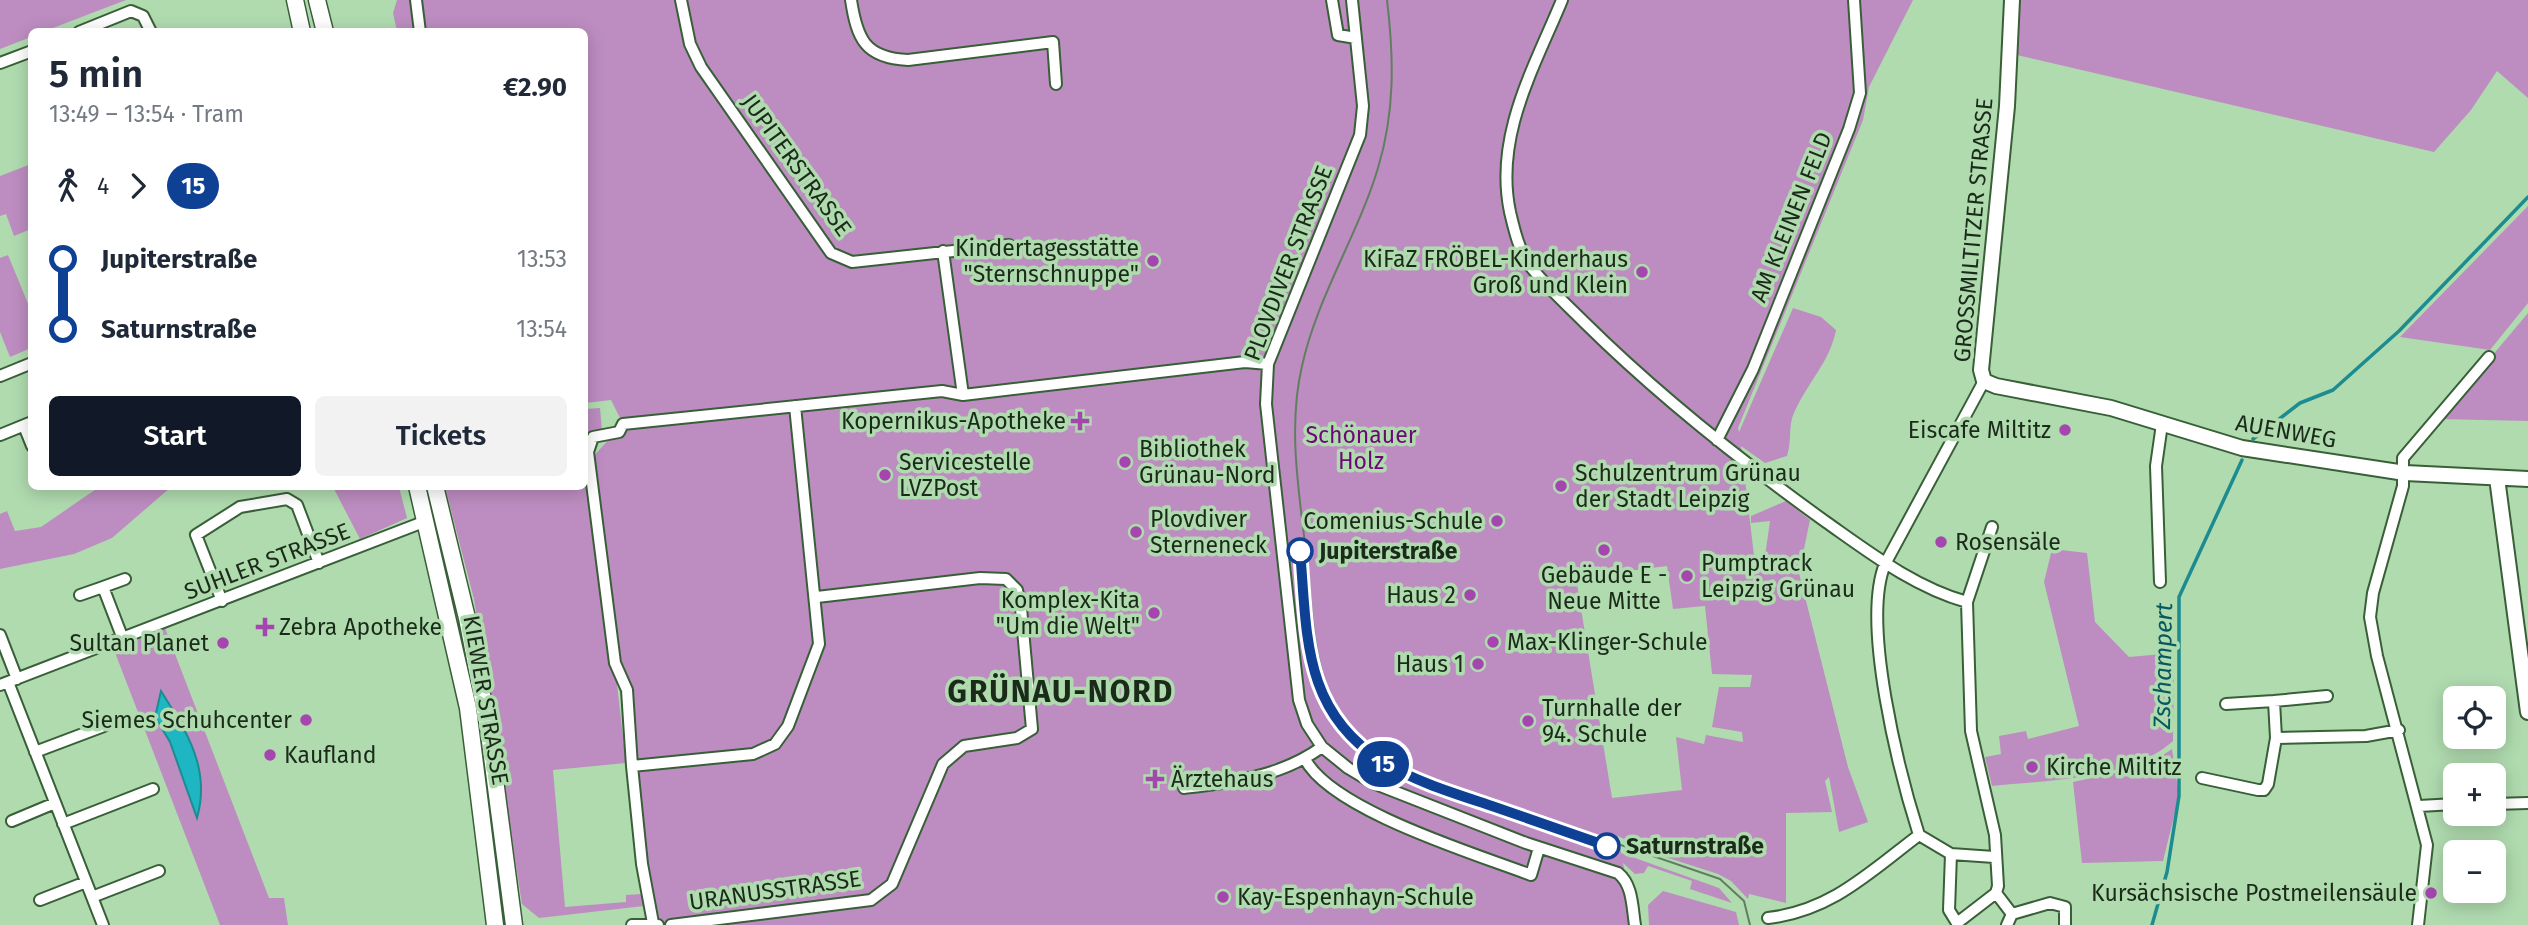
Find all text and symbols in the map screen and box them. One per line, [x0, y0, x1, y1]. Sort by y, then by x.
text: 5 min [49, 51, 143, 97]
text: €2.90 [503, 72, 567, 103]
street label: JUPITERSTRASSE [736, 89, 858, 241]
street label: GROSSMILTITZER STRASSE [1947, 97, 1999, 363]
text: 13:49 – 13:54 · Tram [49, 100, 244, 128]
street label: AM KLEINEN FELD [1744, 128, 1838, 306]
street label: PLOVDIVER STRASSE [1238, 161, 1338, 365]
icon: walk [49, 167, 87, 205]
icon: forward [119, 167, 157, 205]
text: 4 [97, 172, 109, 200]
text: 15 [181, 172, 205, 200]
place label: Kindertagesstätte "Sternschnuppe" [955, 234, 1139, 288]
text: Jupiterstraße [101, 244, 257, 275]
text: 13:53 [517, 245, 567, 273]
place label: KiFaZ FRÖBEL-Kinderhaus Groß und Klein [1363, 245, 1628, 299]
marker: Kindertagesstätte "Sternschnuppe" [1145, 253, 1161, 269]
marker: KiFaZ FRÖBEL-Kinderhaus Groß und Klein [1634, 264, 1650, 280]
text: Saturnstraße [101, 314, 257, 345]
text: 13:54 [516, 315, 567, 343]
button: Start [49, 396, 301, 476]
button: Tickets [315, 396, 567, 476]
place label: Kopernikus-Apotheke [841, 407, 1066, 435]
street label: AUENWEG [2233, 408, 2339, 454]
marker: Kopernikus-Apotheke [1072, 413, 1088, 429]
place label: Eiscafe Miltitz [1908, 416, 2051, 444]
park label: Schönauer Holz [1305, 421, 1417, 475]
marker: Eiscafe Miltitz [2057, 422, 2073, 438]
place label: Bibliothek Grünau-Nord [1139, 435, 1276, 489]
place label: Servicestelle LVZPost [899, 448, 1031, 502]
marker: Bibliothek Grünau-Nord [1117, 454, 1133, 470]
place label: Schulzentrum Grünau der Stadt Leipzig [1575, 459, 1801, 513]
marker: Servicestelle LVZPost [877, 467, 893, 483]
marker: Schulzentrum Grünau der Stadt Leipzig [1553, 478, 1569, 494]
place label: Plovdiver Sterneneck [1150, 505, 1267, 559]
place label: Comenius-Schule [1303, 507, 1483, 535]
marker: Comenius-Schule [1489, 513, 1505, 529]
street label: SUHLER STRASSE [180, 517, 354, 605]
marker: Plovdiver Sterneneck [1128, 524, 1144, 540]
place label: Rosensäle [1955, 528, 2061, 556]
marker: Rosensäle [1933, 534, 1949, 550]
place label: Jupiterstraße [1318, 537, 1458, 565]
marker: Jupiterstraße [1287, 538, 1313, 564]
marker: Gebäude E - Neue Mitte [1596, 542, 1612, 558]
place label: Pumptrack Leipzig Grünau [1701, 549, 1855, 603]
place label: Gebäude E - Neue Mitte [1541, 561, 1667, 615]
marker: Pumptrack Leipzig Grünau [1679, 568, 1695, 584]
place label: Haus 2 [1386, 581, 1456, 609]
place label: Komplex-Kita "Um die Welt" [996, 586, 1140, 640]
marker: Haus 2 [1462, 587, 1478, 603]
water label: Zschampert [2148, 602, 2178, 730]
marker: Komplex-Kita "Um die Welt" [1146, 605, 1162, 621]
place label: Zebra Apotheke [279, 613, 442, 641]
street label: KIEWER STRASSE [457, 613, 515, 787]
marker: Zebra Apotheke [257, 619, 273, 635]
place label: Max-Klinger-Schule [1507, 628, 1707, 656]
place label: Sultan Planet [70, 629, 210, 657]
marker: Max-Klinger-Schule [1485, 634, 1501, 650]
marker: Sultan Planet [215, 635, 231, 651]
place label: Haus 1 [1396, 650, 1464, 678]
marker: Haus 1 [1470, 656, 1486, 672]
district label: GRÜNAU-NORD [948, 673, 1174, 710]
map controls [2443, 686, 2506, 903]
button: locate [2443, 686, 2506, 749]
place label: Turnhalle der 94. Schule [1542, 694, 1682, 748]
place label: Siemes Schuhcenter [82, 706, 292, 734]
marker: Siemes Schuhcenter [298, 712, 314, 728]
marker: Turnhalle der 94. Schule [1520, 713, 1536, 729]
place label: Kaufland [284, 741, 377, 769]
line badge: 15 [1352, 741, 1414, 787]
marker: Kaufland [262, 747, 278, 763]
text: 15 [1371, 750, 1395, 778]
place label: Kirche Miltitz [2046, 753, 2182, 781]
marker: Kirche Miltitz [2024, 759, 2040, 775]
button: + [2443, 763, 2506, 826]
place label: Ärztehaus [1171, 765, 1274, 793]
marker: Ärztehaus [1145, 769, 1165, 789]
place label: Saturnstraße [1626, 832, 1764, 860]
marker: Saturnstraße [1594, 833, 1620, 859]
button: − [2443, 840, 2506, 903]
street label: URANUSSTRASSE [687, 864, 863, 916]
place label: Kursächsische Postmeilensäule [2091, 879, 2417, 907]
place label: Kay-Espenhayn-Schule [1237, 883, 1474, 911]
marker: Kursächsische Postmeilensäule [2423, 885, 2439, 901]
marker: Kay-Espenhayn-Schule [1215, 889, 1231, 905]

